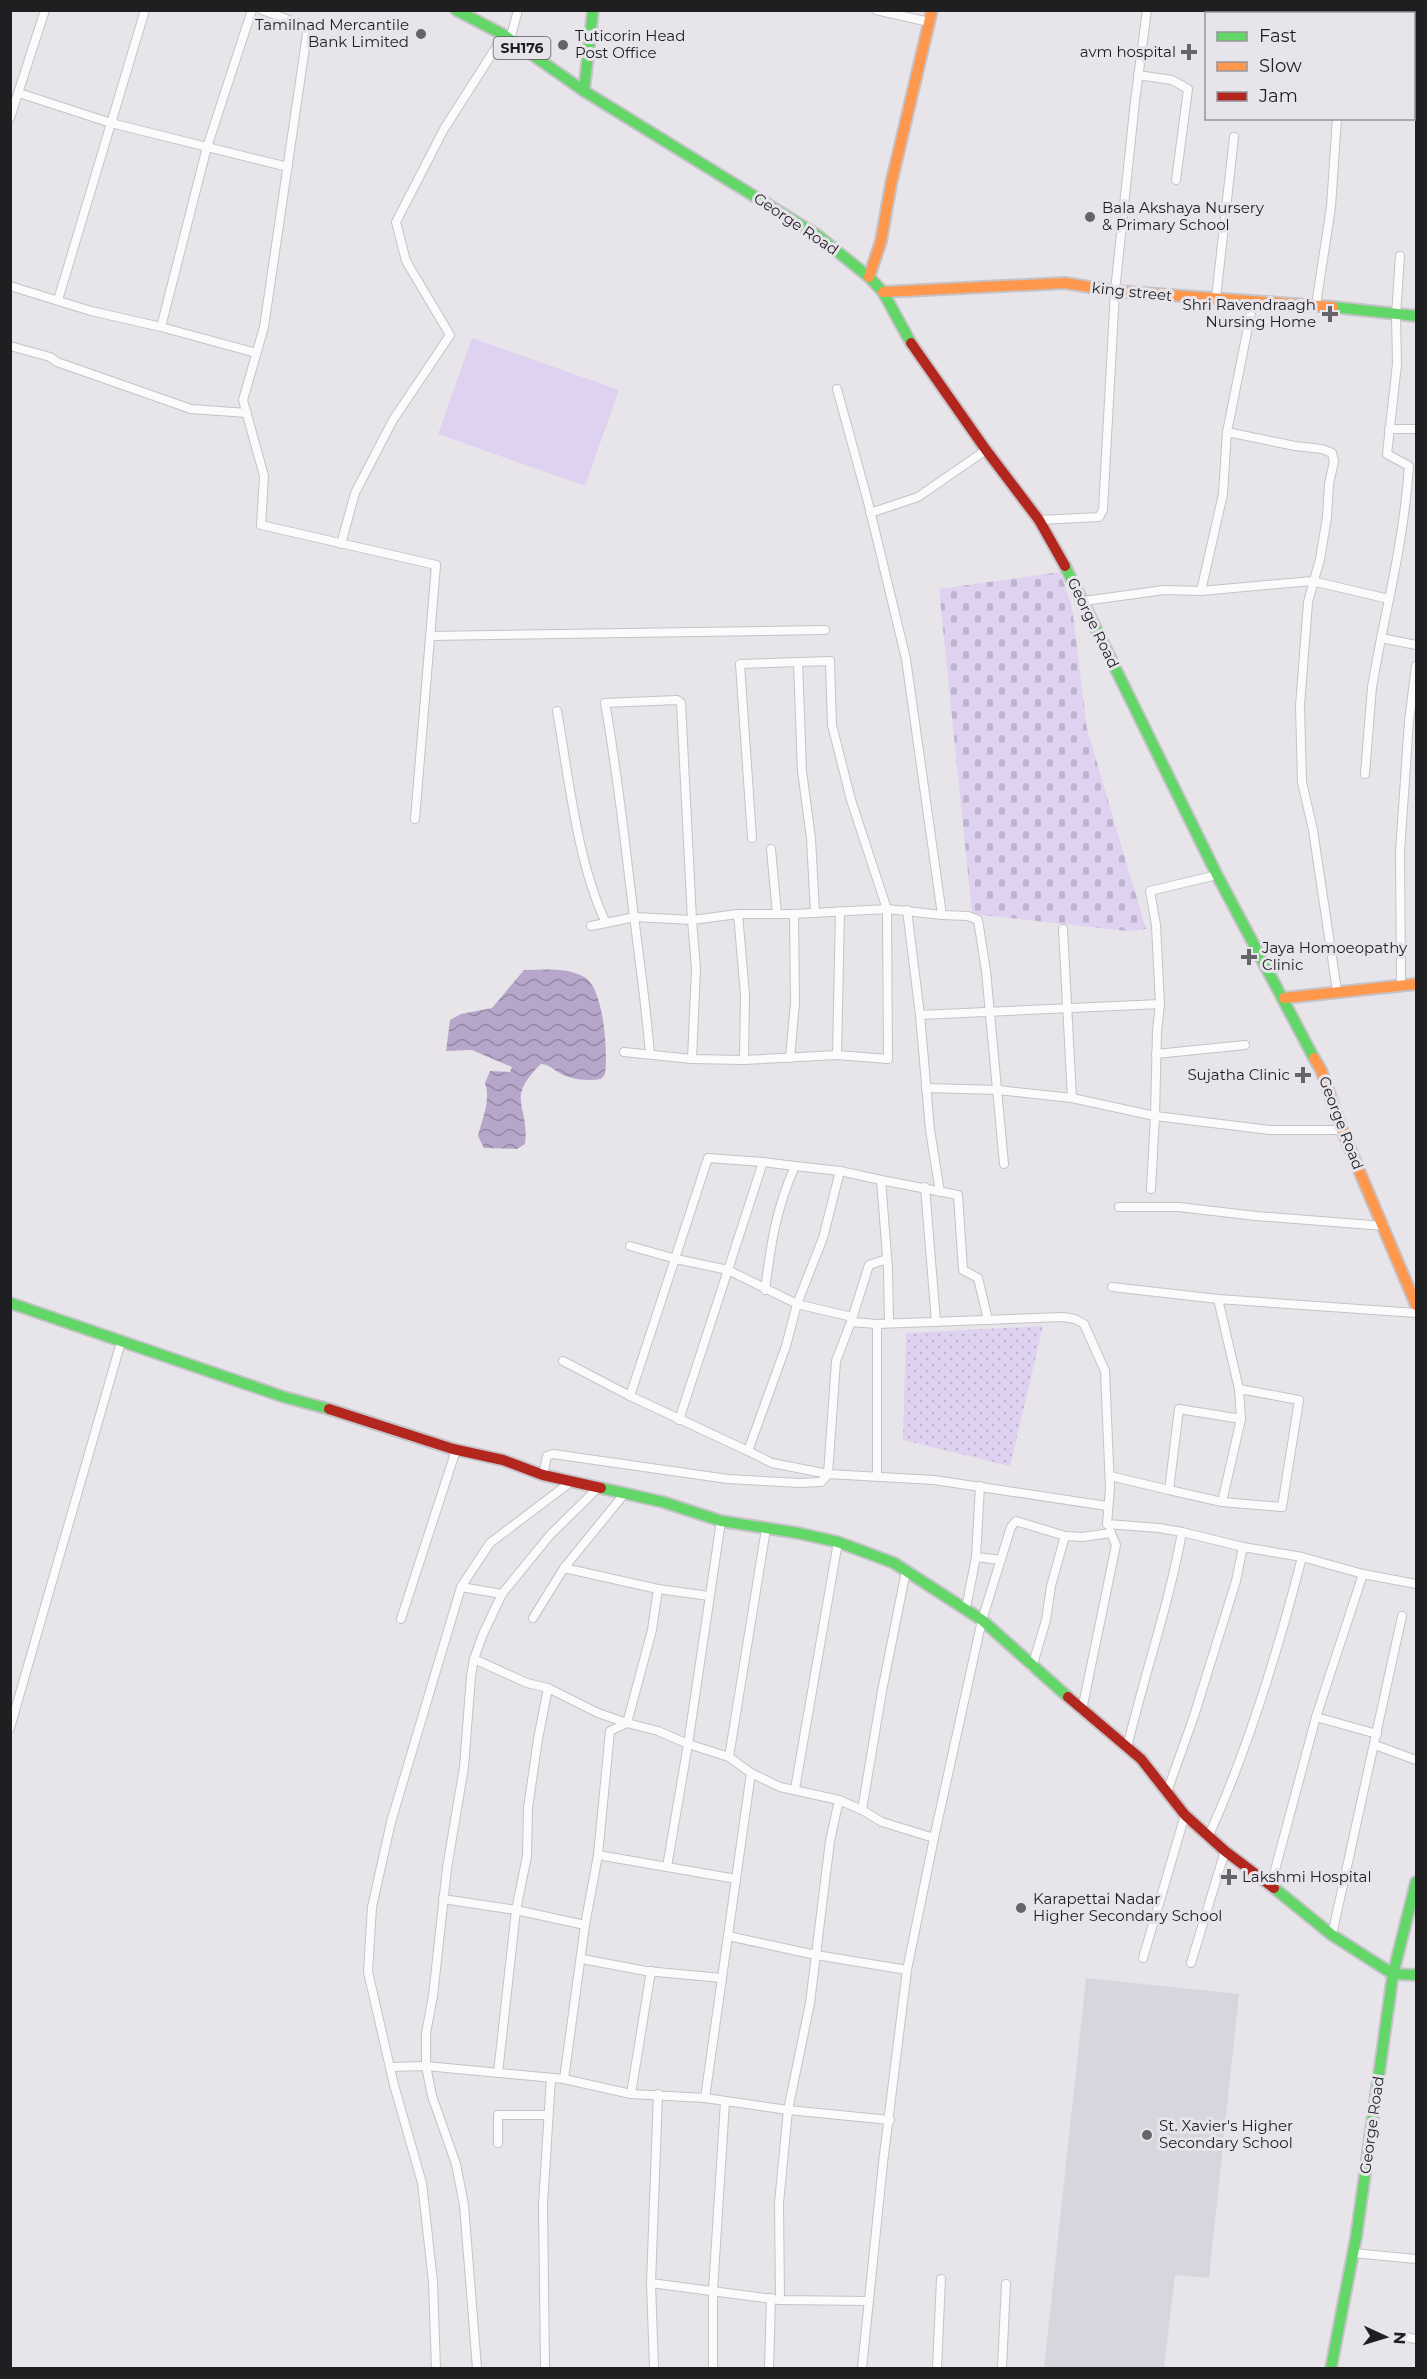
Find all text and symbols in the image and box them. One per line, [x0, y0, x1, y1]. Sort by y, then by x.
legend [1205, 12, 1415, 120]
place label: Tamilnad Mercantile Bank Limited [255, 15, 409, 51]
text: Fast [1259, 25, 1297, 47]
place label: Tuticorin Head Post Office [575, 26, 685, 62]
marker: Tamilnad Mercantile Bank Limited [414, 27, 428, 41]
road number: SH176 [494, 37, 550, 59]
marker: Tuticorin Head Post Office [556, 38, 570, 52]
place label: avm hospital [1080, 42, 1176, 61]
marker: avm hospital [1180, 43, 1198, 61]
text: Slow [1259, 55, 1302, 77]
text: Jam [1258, 85, 1298, 107]
street label: George Road [750, 188, 842, 259]
place label: Bala Akshaya Nursery & Primary School [1102, 198, 1265, 234]
marker: Bala Akshaya Nursery & Primary School [1083, 210, 1097, 224]
street label: king street [1091, 278, 1173, 305]
place label: Shri Ravendraagh Nursing Home [1183, 295, 1316, 331]
marker: Shri Ravendraagh Nursing Home [1321, 305, 1339, 323]
street label: George Road [1063, 574, 1124, 671]
place label: Jaya Homoeopathy Clinic [1261, 938, 1408, 974]
marker: Jaya Homoeopathy Clinic [1240, 948, 1258, 966]
place label: Sujatha Clinic [1187, 1065, 1290, 1084]
marker: Sujatha Clinic [1294, 1066, 1312, 1084]
street label: George Road [1315, 1073, 1368, 1172]
place label: Lakshmi Hospital [1242, 1867, 1371, 1886]
marker: Lakshmi Hospital [1220, 1868, 1238, 1886]
place label: Karapettai Nadar Higher Secondary School [1033, 1889, 1222, 1925]
marker: Karapettai Nadar Higher Secondary School [1014, 1901, 1028, 1915]
street label: George Road [1355, 2075, 1388, 2175]
place label: St. Xavier's Higher Secondary School [1159, 2116, 1293, 2152]
marker: St. Xavier's Higher Secondary School [1140, 2128, 1154, 2142]
north arrow [1355, 2307, 1415, 2367]
text: N [1390, 2331, 1409, 2345]

